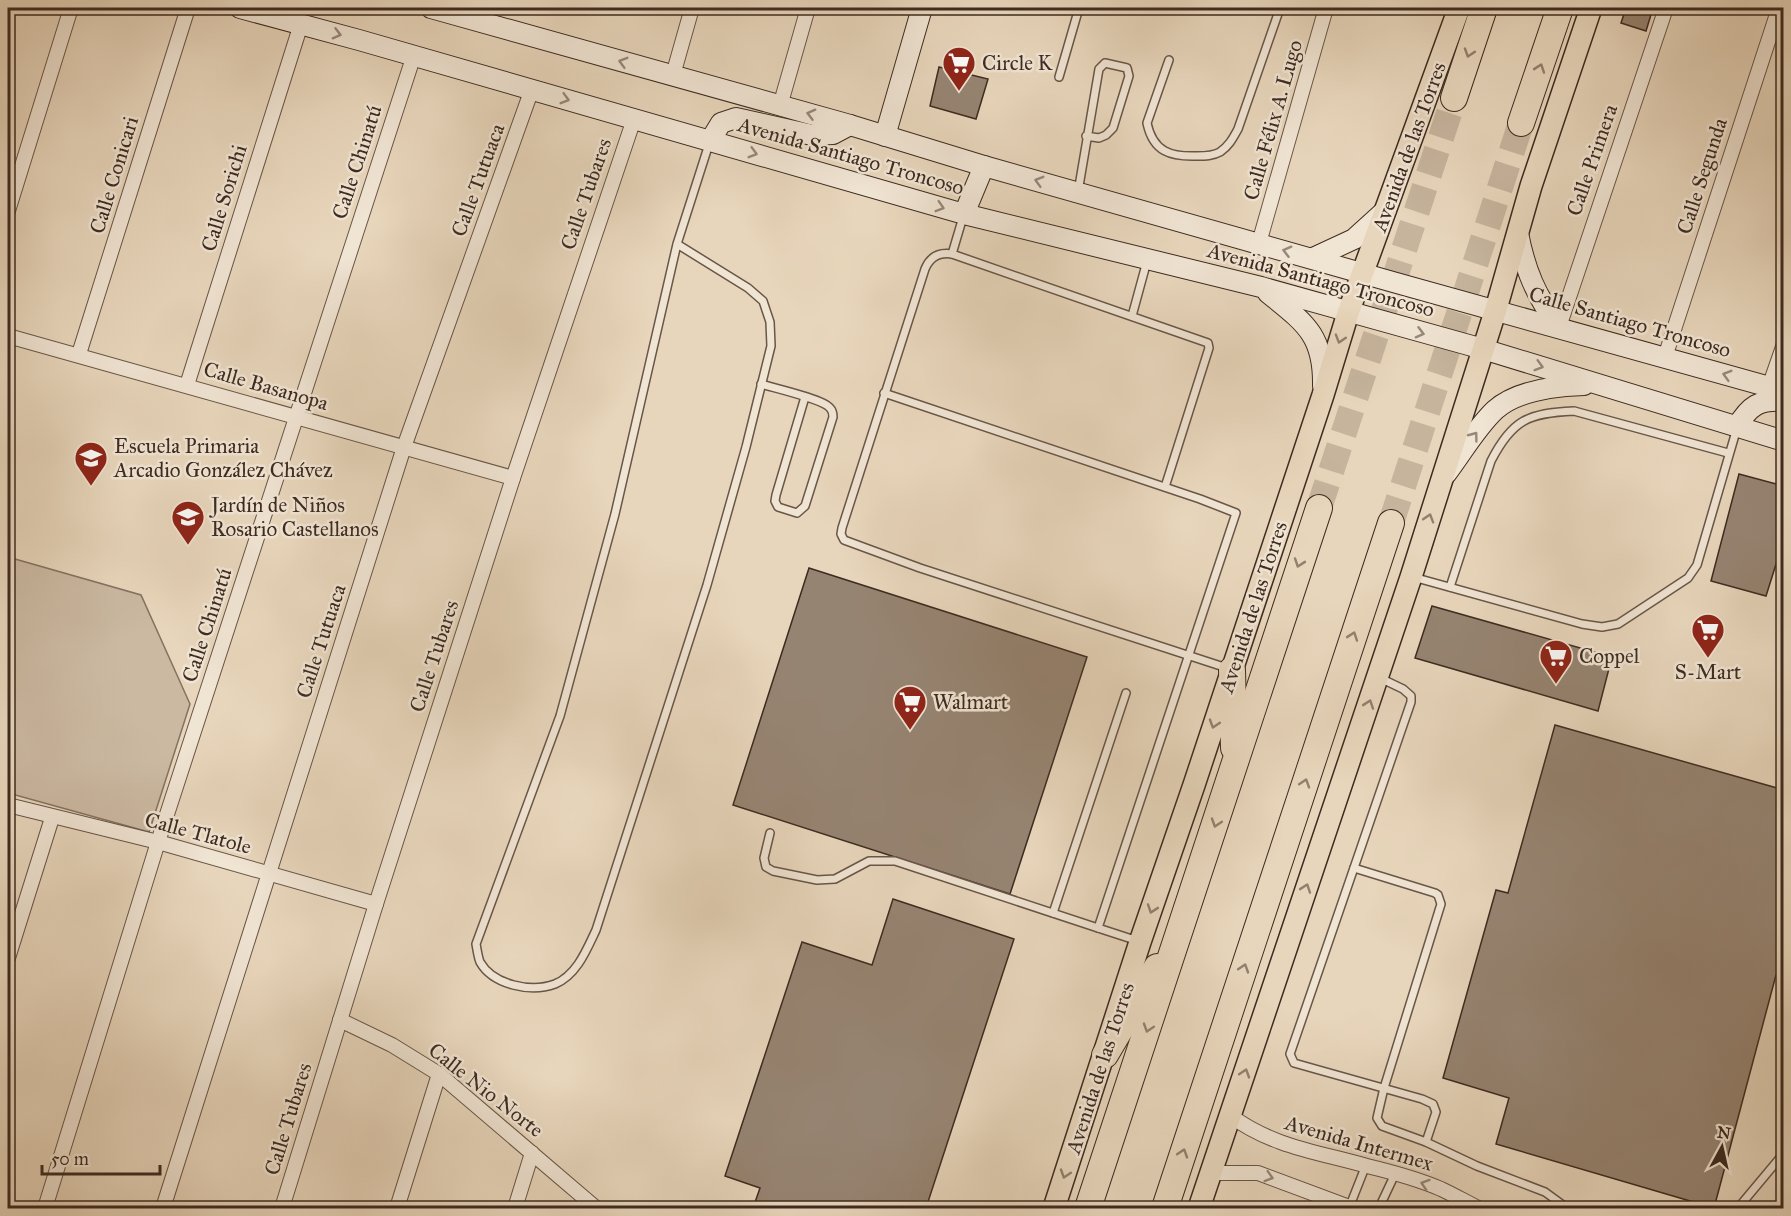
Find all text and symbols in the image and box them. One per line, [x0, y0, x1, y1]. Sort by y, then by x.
one-way arrow [332, 26, 342, 39]
street label: Calle Félix A. Lugo [1238, 37, 1308, 203]
supermarket icon: Circle K [941, 45, 977, 92]
one-way arrow [1464, 47, 1477, 58]
place label: Circle K [982, 50, 1054, 76]
one-way arrow [619, 56, 629, 69]
street label: Avenida de las Torres [1366, 59, 1452, 236]
one-way arrow [1532, 63, 1545, 74]
one-way arrow [559, 92, 570, 104]
street label: Calle Primera [1561, 101, 1623, 219]
street label: Calle Chinatú [326, 102, 388, 222]
one-way arrow [806, 109, 817, 121]
street label: Avenida Santiago Troncoso [734, 111, 967, 201]
street label: Calle Conicari [84, 113, 144, 237]
street label: Calle Segunda [1671, 115, 1733, 237]
street label: Calle Tutuaca [446, 120, 510, 240]
street label: Calle Tubares [555, 135, 617, 253]
street label: Calle Sorichi [195, 141, 253, 255]
one-way arrow [747, 146, 758, 158]
one-way arrow [1034, 176, 1044, 188]
one-way arrow [934, 200, 945, 212]
street label: Avenida Santiago Troncoso [1204, 237, 1438, 323]
one-way arrow [1282, 246, 1293, 258]
street label: Calle Santiago Troncoso [1526, 281, 1734, 363]
one-way arrow [1415, 325, 1425, 338]
one-way arrow [1335, 333, 1347, 344]
street label: Calle Basanopa [201, 356, 331, 416]
one-way arrow [1533, 359, 1544, 371]
one-way arrow [1722, 370, 1733, 382]
one-way arrow [1467, 432, 1478, 443]
place label: Escuela Primaria Arcadio González Chávez [113, 433, 333, 483]
school or university icon: Escuela Primaria Arcadio González Chávez [73, 440, 109, 487]
place label: Jardín de Niños Rosario Castellanos [209, 492, 379, 542]
school or university icon: Jardín de Niños Rosario Castellanos [170, 499, 206, 546]
one-way arrow [1422, 513, 1434, 524]
street label: Avenida de las Torres [1213, 518, 1293, 697]
one-way arrow [1294, 557, 1307, 568]
street label: Calle Chinatú [176, 565, 238, 685]
street label: Calle Tutuaca [290, 581, 352, 701]
street label: Calle Tubares [404, 597, 464, 715]
supermarket icon: S-Mart [1690, 612, 1726, 659]
one-way arrow [1346, 632, 1359, 642]
supermarket icon: Coppel [1538, 638, 1574, 685]
place label: Coppel [1579, 643, 1640, 669]
place label: S-Mart [1675, 659, 1742, 685]
supermarket icon: Walmart [892, 684, 928, 731]
place label: Walmart [933, 689, 1009, 715]
one-way arrow [1361, 699, 1374, 710]
one-way arrow [1209, 718, 1221, 729]
one-way arrow [1298, 778, 1310, 788]
street label: Calle Tlatole [142, 806, 254, 860]
one-way arrow [1211, 817, 1223, 828]
one-way arrow [1299, 883, 1312, 894]
one-way arrow [1146, 903, 1159, 914]
one-way arrow [1237, 963, 1249, 974]
street label: Avenida de las Torres [1060, 979, 1140, 1158]
one-way arrow [1143, 1022, 1155, 1033]
street label: Calle Nio Norte [423, 1037, 549, 1143]
street label: Calle Tubares [259, 1060, 317, 1178]
one-way arrow [1237, 1068, 1250, 1079]
street label: Avenida Intermex [1281, 1109, 1437, 1177]
north arrow [1692, 1117, 1752, 1177]
text: N [1716, 1122, 1732, 1143]
scale bar [42, 1138, 160, 1176]
text: 50 m [51, 1148, 89, 1170]
one-way arrow [1175, 1148, 1188, 1159]
one-way arrow [1060, 1168, 1073, 1179]
one-way arrow [1263, 1170, 1274, 1182]
one-way arrow [1420, 1179, 1431, 1191]

